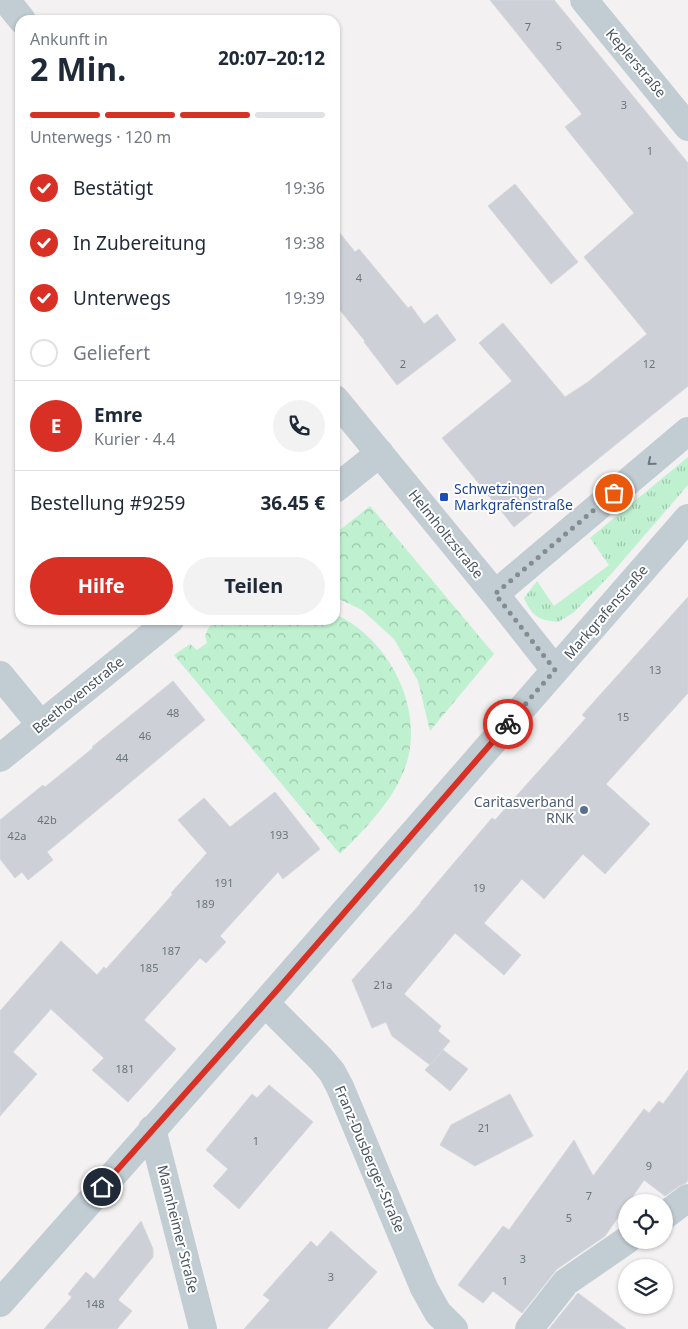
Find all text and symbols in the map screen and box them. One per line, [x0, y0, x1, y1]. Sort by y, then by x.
house number: 7 [525, 19, 531, 34]
street label: Keplerstraße [602, 24, 671, 101]
text: Ankunft in [30, 28, 108, 50]
house number: 5 [556, 38, 562, 53]
text: 20:07–20:12 [218, 45, 325, 71]
text: 2 Min. [30, 47, 126, 90]
house number: 3 [621, 97, 627, 112]
text: Unterwegs · 120 m [30, 126, 171, 148]
house number: 1 [647, 143, 653, 158]
icon: check [30, 174, 58, 202]
text: Bestätigt [73, 175, 153, 201]
text: 19:36 [284, 177, 325, 199]
icon: check [30, 229, 58, 257]
text: In Zubereitung [73, 230, 206, 256]
text: 19:38 [284, 232, 325, 254]
house number: 4 [356, 270, 363, 285]
icon: check [30, 284, 58, 312]
text: Unterwegs [73, 285, 171, 311]
text: 19:39 [284, 287, 325, 309]
text: Geliefert [73, 340, 150, 366]
house number: 2 [400, 356, 406, 371]
house number: 12 [643, 356, 655, 371]
button: phone [273, 400, 325, 452]
text: Emre [94, 402, 143, 428]
text: E [51, 413, 61, 439]
text: Kurier · 4.4 [94, 428, 175, 450]
one-way arrow [647, 457, 656, 466]
pin [593, 472, 635, 514]
place label: Schwetzingen Markgrafenstraße [454, 479, 573, 514]
icon: bag [600, 479, 628, 507]
street label: Helmholtzstraße [405, 485, 488, 582]
text: Bestellung #9259 [30, 490, 185, 516]
text: 36.45 € [260, 490, 325, 516]
marker: Schwetzingen Markgrafenstraße [438, 491, 450, 503]
button: Hilfe [30, 557, 173, 615]
button: Teilen [183, 557, 325, 615]
street label: Markgrafenstraße [559, 560, 652, 663]
street label: Beethovenstraße [28, 652, 127, 737]
house number: 13 [649, 662, 661, 677]
courier [483, 699, 533, 749]
house number: 48 [167, 705, 179, 720]
house number: 15 [617, 709, 629, 724]
icon: bike [494, 710, 522, 738]
house number: 46 [139, 728, 151, 743]
house number: 44 [116, 750, 129, 765]
place label: Caritasverband RNK [474, 792, 574, 827]
marker: Caritasverband RNK [578, 804, 590, 816]
house number: 42b [37, 812, 57, 827]
house number: 193 [270, 827, 288, 842]
house number: 42a [8, 828, 26, 843]
house number: 191 [215, 875, 233, 890]
house number: 19 [473, 880, 485, 895]
house number: 189 [196, 896, 214, 911]
house number: 187 [162, 943, 180, 958]
house number: 185 [140, 960, 158, 975]
house number: 21a [374, 977, 392, 992]
house number: 181 [116, 1061, 134, 1076]
street label: Franz-Dusberger-Straße [331, 1083, 410, 1235]
house number: 21 [478, 1120, 490, 1135]
house number: 1 [253, 1133, 259, 1148]
house number: 9 [646, 1158, 652, 1173]
street label: Mannheimer Straße [153, 1163, 204, 1295]
pin [81, 1166, 123, 1208]
icon: home [88, 1173, 116, 1201]
house number: 7 [586, 1188, 592, 1203]
map controls [618, 1194, 673, 1314]
button: locate [618, 1194, 673, 1249]
house number: 5 [566, 1210, 572, 1225]
house number: 3 [520, 1251, 526, 1266]
button: layers [618, 1259, 673, 1314]
house number: 3 [328, 1269, 334, 1284]
house number: 1 [502, 1273, 508, 1288]
house number: 148 [86, 1296, 104, 1311]

